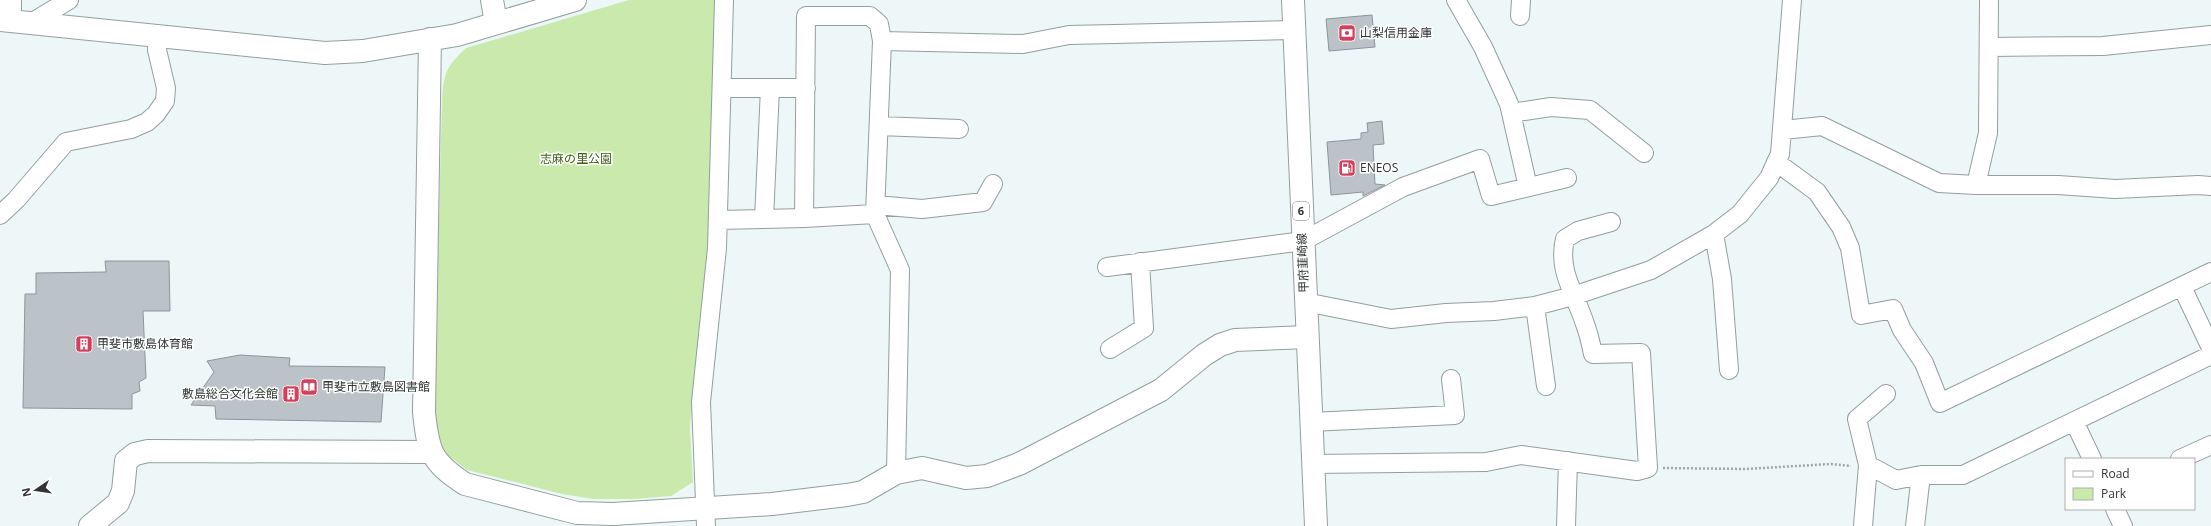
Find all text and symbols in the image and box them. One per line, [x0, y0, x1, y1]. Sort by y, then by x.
bank icon: 山梨信用金庫 [1337, 23, 1357, 43]
place label: 山梨信用金庫 [1360, 24, 1432, 41]
park label: 志麻の里公園 [540, 150, 612, 167]
fuel station icon: ENEOS [1337, 158, 1357, 178]
place label: ENEOS [1360, 159, 1398, 176]
road number: 6 [1293, 202, 1309, 220]
street label: 甲府韮崎線 [1293, 233, 1312, 293]
building icon: 甲斐市敷島体育館 [74, 334, 94, 354]
place label: 甲斐市敷島体育館 [97, 335, 193, 352]
library icon: 甲斐市立敷島図書館 [299, 377, 319, 397]
place label: 甲斐市立敷島図書館 [322, 378, 430, 395]
building icon: 敷島総合文化会館 [281, 384, 301, 404]
place label: 敷島総合文化会館 [182, 385, 278, 402]
legend [2065, 458, 2195, 510]
text: Road [2101, 465, 2130, 482]
north arrow [16, 470, 56, 510]
text: Park [2101, 485, 2127, 502]
text: N [17, 486, 34, 498]

